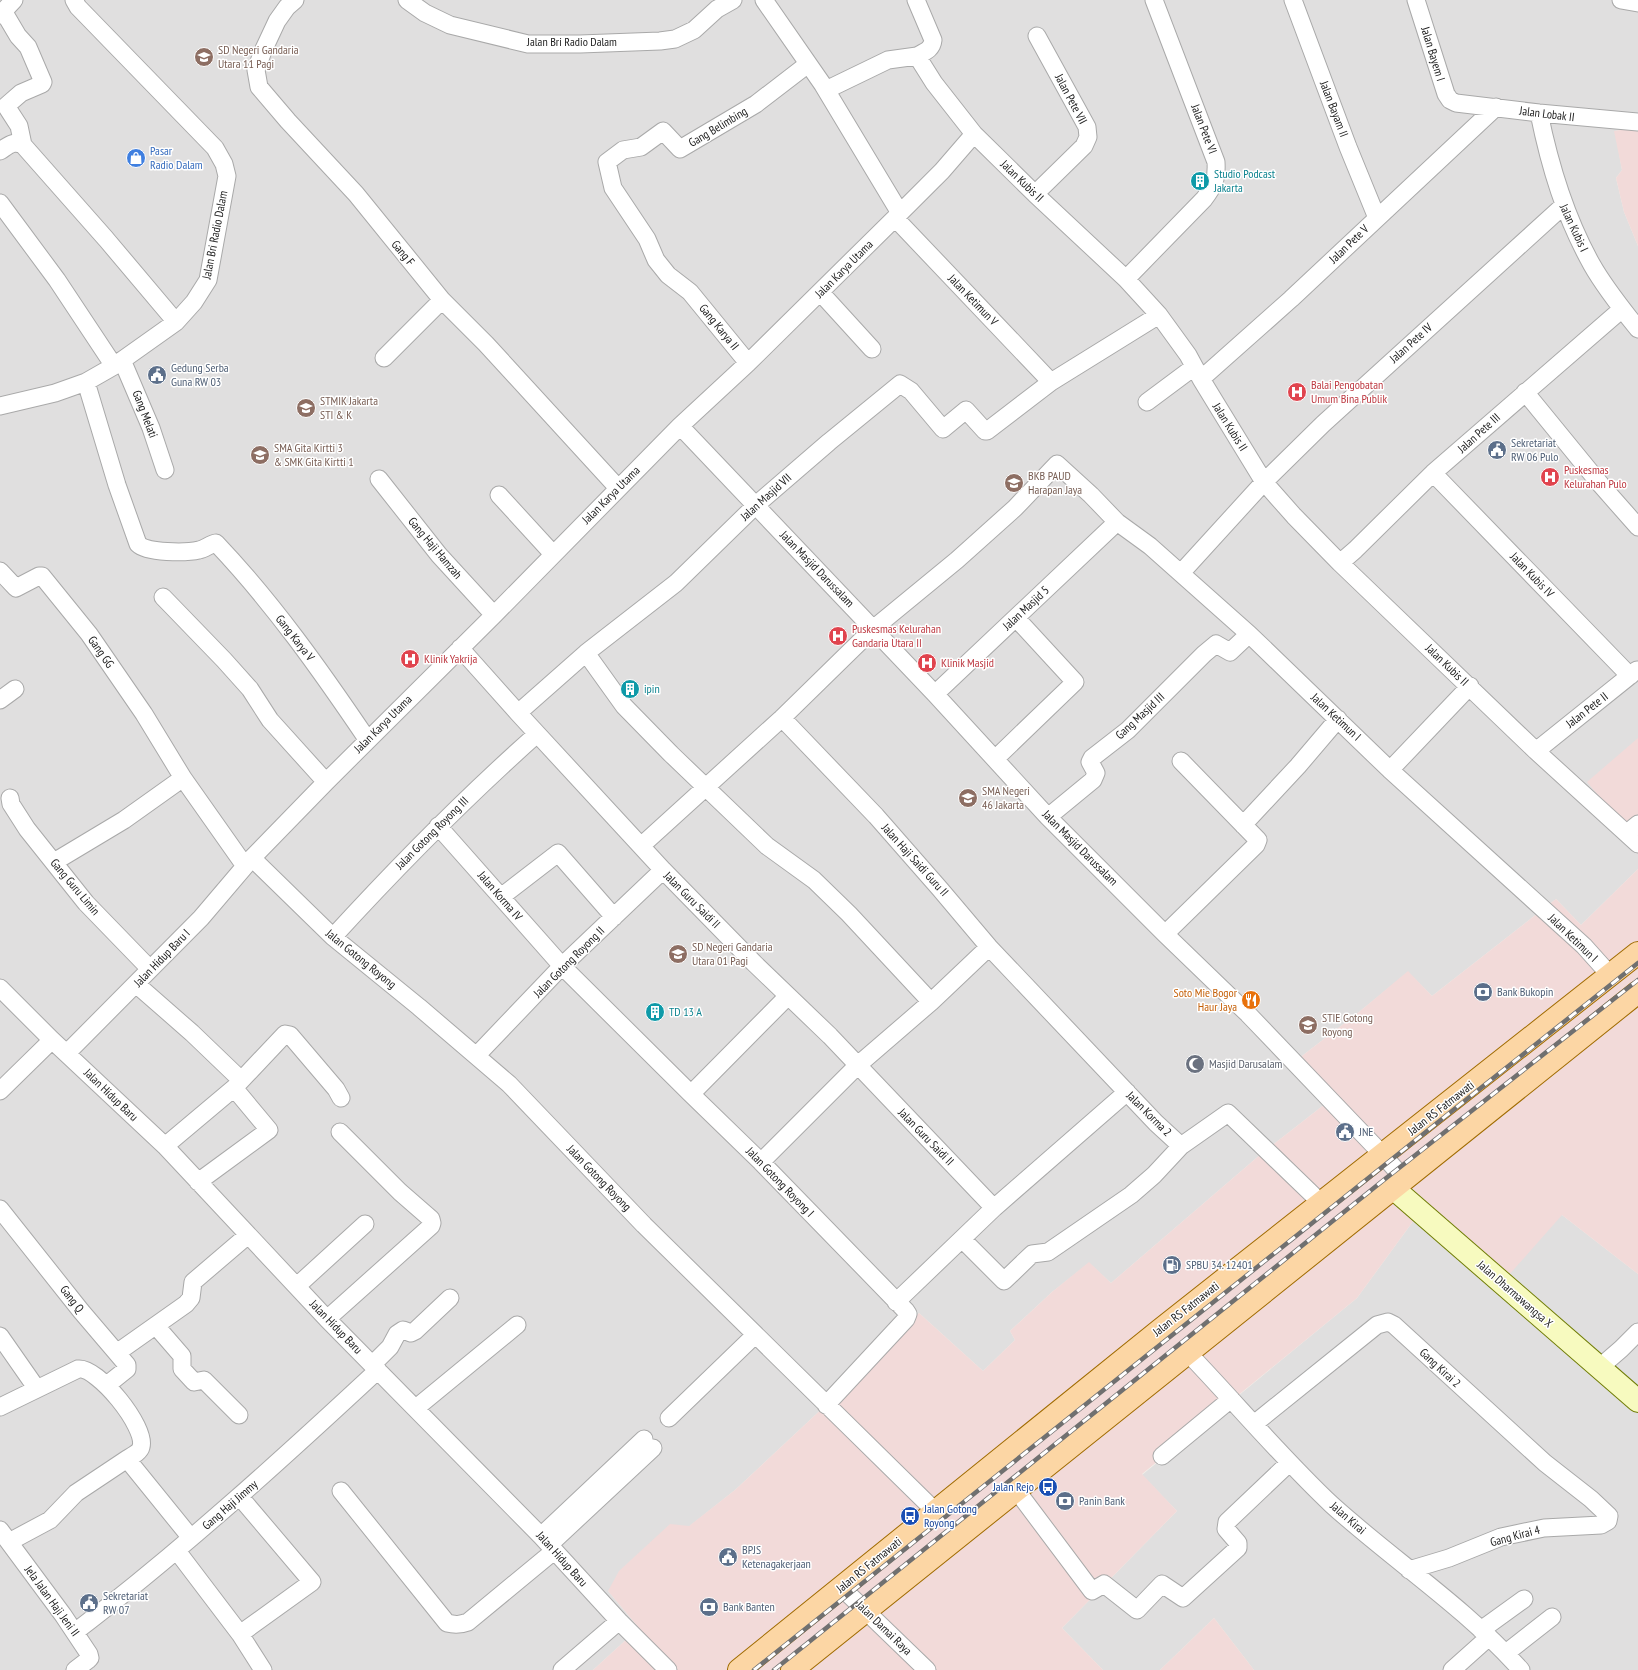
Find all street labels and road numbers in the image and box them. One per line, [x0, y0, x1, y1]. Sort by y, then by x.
street label: Jalan Bayem I [1418, 24, 1449, 83]
street label: Jalan Bri Radio Dalam [526, 34, 617, 49]
street label: Jalan Pete VII [1052, 70, 1091, 126]
street label: Jalan Bayam II [1317, 78, 1352, 139]
street label: Jalan Pete VI [1188, 101, 1221, 156]
street label: Gang Belimbing [686, 103, 750, 150]
street label: Jalan Lobak II [1518, 103, 1575, 124]
street label: Jalan Kubis II [997, 156, 1047, 205]
street label: Jalan Bri Radio Dalam [198, 189, 230, 281]
street label: Jalan Kubis I [1556, 201, 1592, 254]
street label: Jalan Pete V [1325, 221, 1372, 267]
street label: Jalan Karya Utama [811, 236, 876, 301]
street label: Gang F [389, 237, 418, 269]
street label: Jalan Ketimun V [945, 270, 1002, 329]
street label: Gang Karya II [696, 301, 742, 353]
street label: Jalan Pete IV [1386, 319, 1435, 366]
street label: Gang Melati [130, 388, 161, 440]
street label: Jalan Kubis II [1209, 399, 1251, 454]
street label: Jalan Pete III [1454, 410, 1503, 456]
street label: Jalan Karya Utama [578, 462, 643, 527]
street label: Jalan Masjid VII [736, 470, 794, 524]
street label: Gang Haji Hamzah [405, 514, 466, 582]
street label: Jalan Masjid Darussalam [776, 527, 858, 610]
street label: Jalan Kubis IV [1507, 548, 1558, 601]
street label: Jalan Masjid 5 [999, 582, 1052, 634]
street label: Gang Karya V [273, 612, 318, 664]
street label: Gang GG [85, 633, 118, 671]
street label: Jalan Kubis II [1422, 640, 1472, 689]
street label: Jalan Pete II [1562, 688, 1611, 731]
street label: Gang Masjid III [1112, 689, 1167, 742]
street label: Jalan Ketimun I [1307, 689, 1365, 744]
street label: Jalan Karya Utama [350, 691, 415, 756]
street label: Jalan Gotong Royong III [391, 793, 471, 873]
street label: Jalan Masjid Darussalam [1039, 806, 1121, 889]
street label: Jalan Haji Saidi Guru II [878, 819, 952, 899]
street label: Gang Guru Limin [47, 855, 103, 918]
street label: Jalan Korma IV [474, 867, 526, 924]
street label: Jalan Guru Saidi II [660, 868, 724, 931]
street label: Jalan Ketimun I [1545, 910, 1601, 965]
street label: Jalan Gotong Royong II [529, 923, 607, 1001]
street label: Jalan Gotong Royong [322, 925, 399, 992]
street label: Jalan Hidup Baru I [130, 926, 193, 990]
street label: Jalan Hidup Baru [81, 1064, 141, 1124]
street label: Jalan RS Fatmawati [1404, 1077, 1477, 1139]
street label: Jalan Korma 2 [1123, 1087, 1175, 1139]
street label: Jalan Guru Saidi II [895, 1104, 957, 1168]
street label: Jalan Gotong Royong [563, 1141, 635, 1214]
street label: Jalan Gotong Royong I [743, 1143, 818, 1220]
street label: Jalan Dharmawangsa X [1474, 1256, 1556, 1330]
street label: Jalan RS Fatmawati [1149, 1278, 1222, 1340]
street label: Gang Q [57, 1282, 88, 1316]
street label: Jalan Hidup Baru [306, 1296, 366, 1357]
street label: Gang Kirai 2 [1417, 1345, 1464, 1390]
street label: Gang Haji Jimmy [199, 1476, 261, 1533]
street label: Jalan Kirai [1327, 1497, 1369, 1537]
street label: Gang Kirai 4 [1488, 1522, 1542, 1549]
street label: Jalan Hidup Baru [533, 1527, 591, 1589]
street label: Jalan RS Fatmawati [832, 1534, 904, 1596]
street label: Jela Jalan Haji Jeni II [21, 1562, 83, 1639]
street label: Jalan Damai Raya [853, 1597, 916, 1658]

